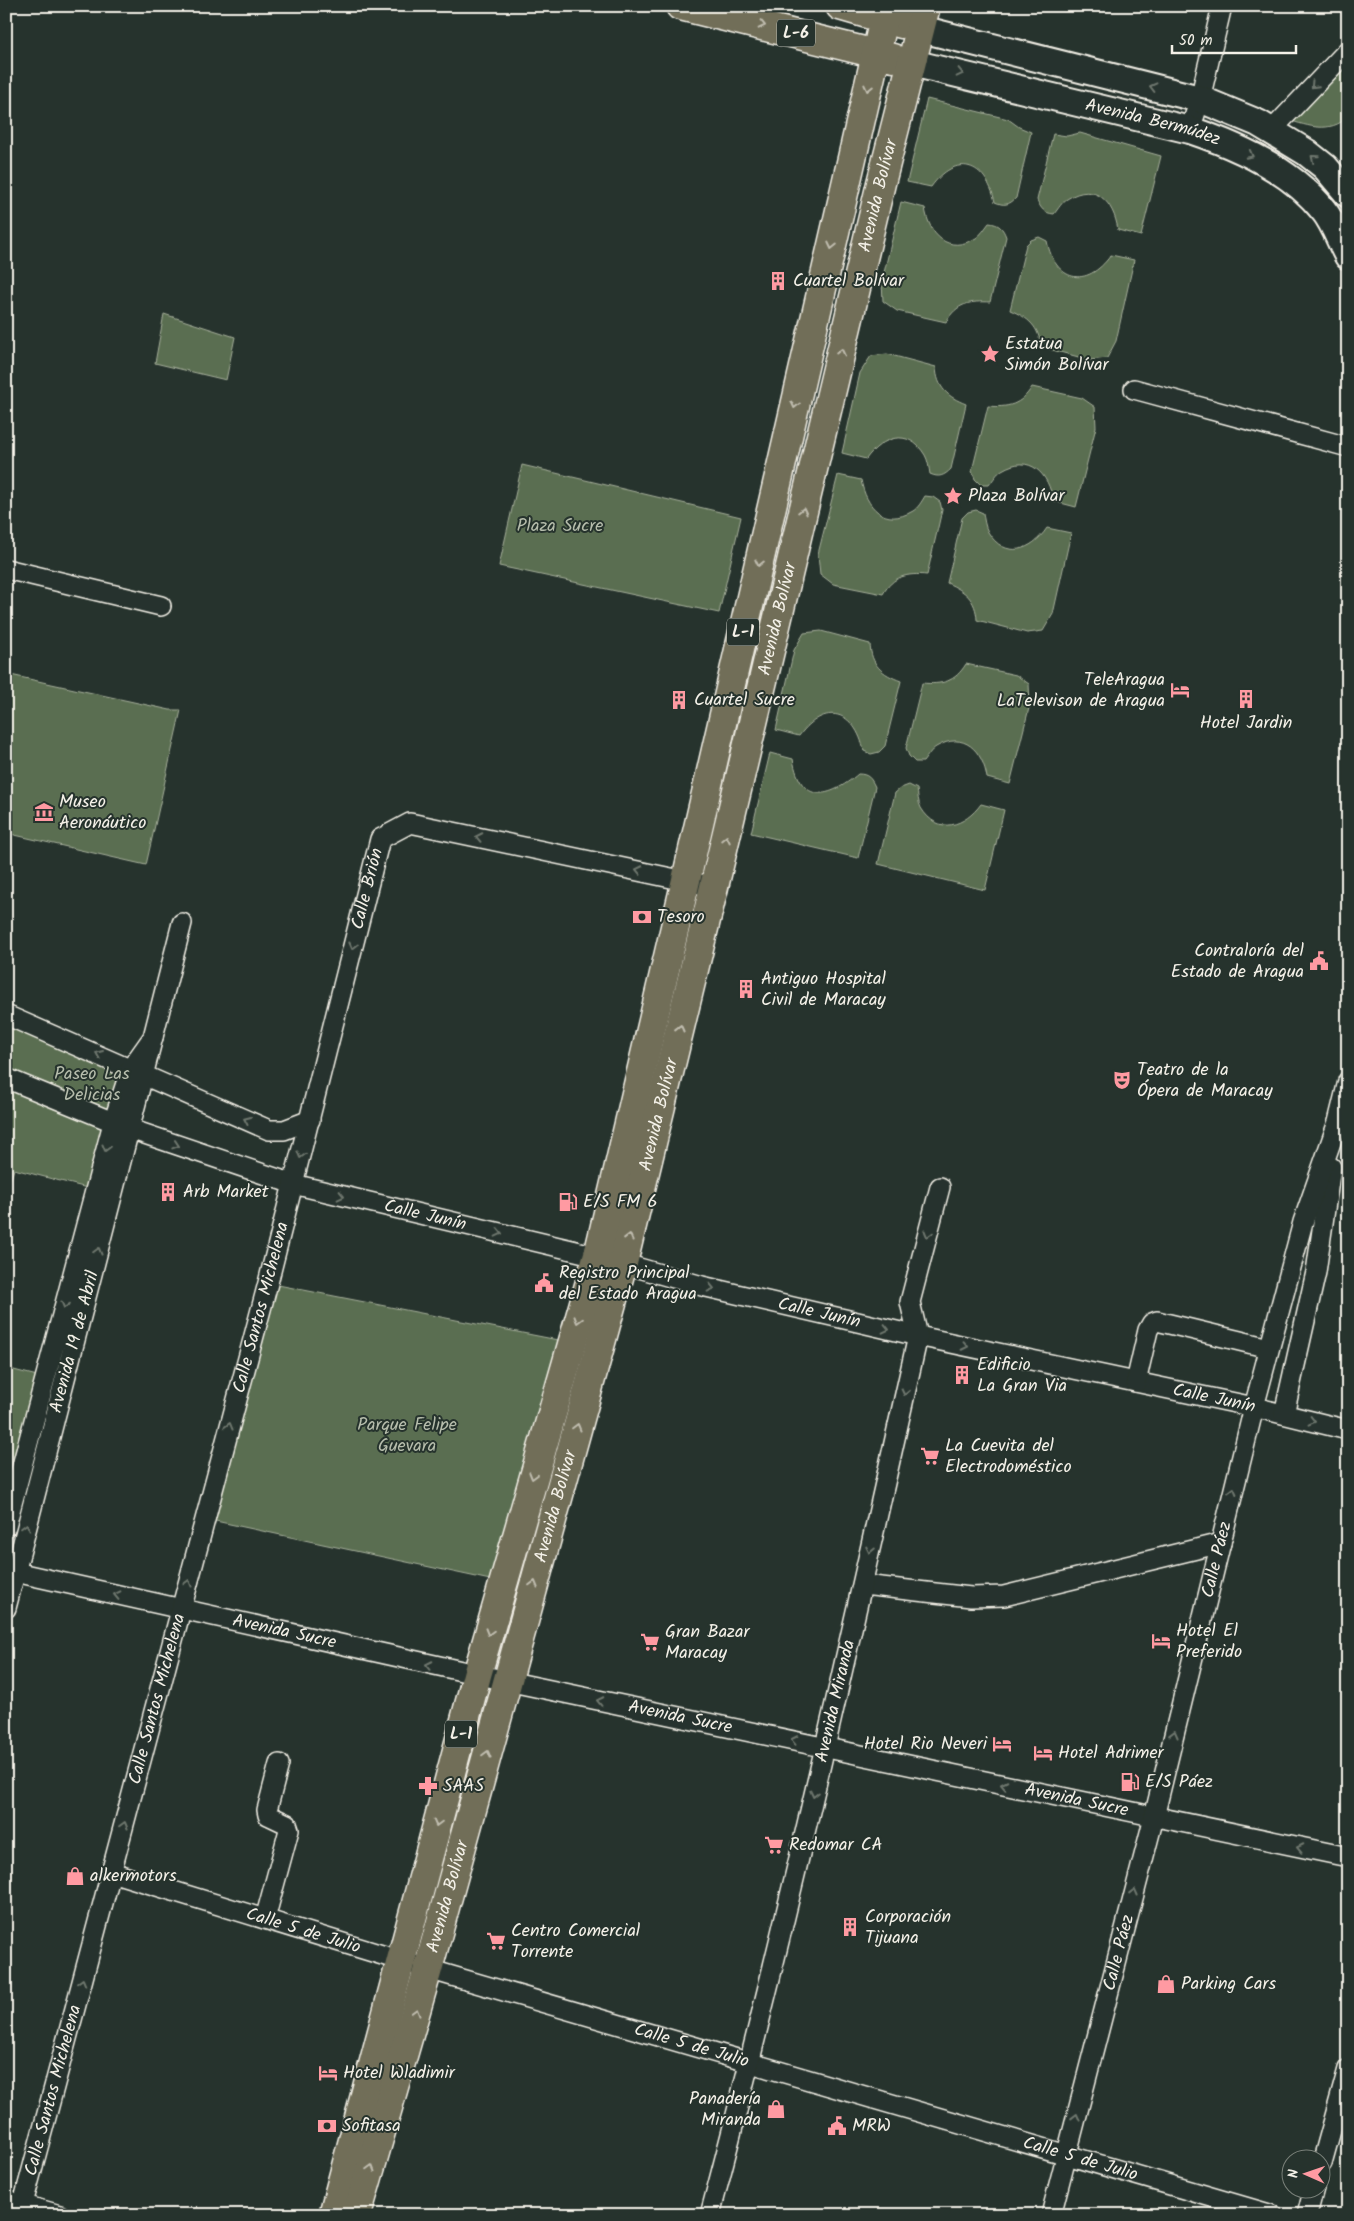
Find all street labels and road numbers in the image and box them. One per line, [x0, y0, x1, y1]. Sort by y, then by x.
road number: L-6 [777, 19, 815, 46]
street label: Avenida Bermúdez [1082, 91, 1225, 154]
street label: Avenida Bolívar [851, 135, 906, 255]
street label: Avenida Bolívar [750, 558, 805, 678]
road number: L-1 [727, 618, 759, 646]
street label: Calle Brión [343, 845, 392, 933]
street label: Avenida Bolívar [631, 1054, 687, 1174]
street label: Calle Junín [381, 1192, 469, 1239]
street label: Calle Santos Michelena [225, 1219, 297, 1396]
street label: Avenida 19 de Abril [42, 1267, 108, 1416]
street label: Calle Junín [775, 1290, 863, 1337]
street label: Calle Junín [1170, 1376, 1258, 1421]
street label: Avenida Bolívar [526, 1446, 585, 1566]
street label: Calle Páez [1193, 1518, 1240, 1601]
street label: Avenida Sucre [230, 1606, 339, 1657]
street label: Calle Santos Michelena [121, 1610, 194, 1788]
street label: Avenida Miranda [807, 1637, 864, 1765]
street label: Avenida Sucre [626, 1692, 735, 1742]
road number: L-1 [445, 1720, 477, 1748]
street label: Avenida Sucre [1022, 1775, 1131, 1825]
street label: Avenida Bolívar [419, 1836, 478, 1956]
street label: Calle 5 de Julio [242, 1900, 364, 1962]
street label: Calle Páez [1095, 1911, 1143, 1994]
street label: Calle Santos Michelena [17, 2002, 90, 2179]
street label: Calle 5 de Julio [631, 2015, 753, 2076]
street label: Calle 5 de Julio [1019, 2128, 1141, 2189]

